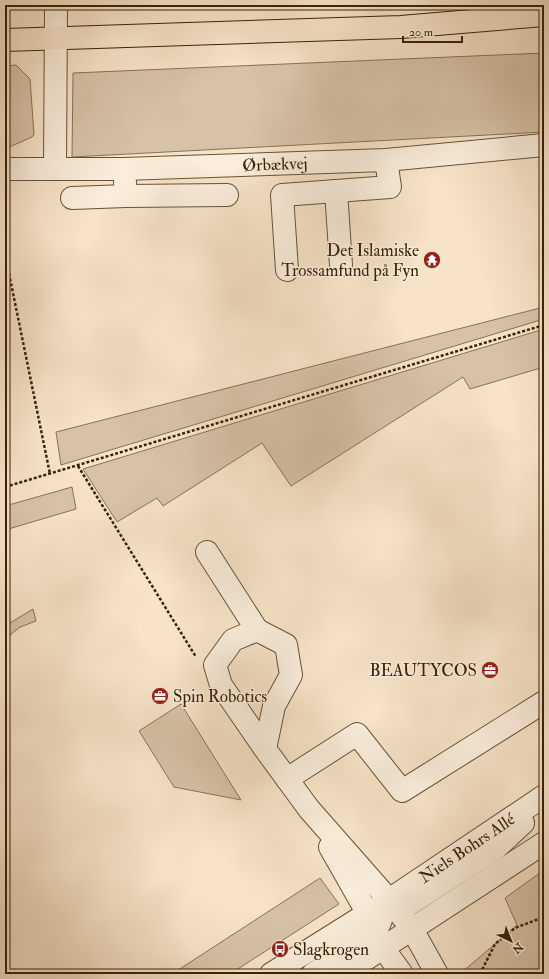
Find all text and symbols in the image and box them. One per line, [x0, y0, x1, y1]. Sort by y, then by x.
scale bar [403, 18, 462, 44]
text: 20 m [409, 25, 434, 40]
street label: Ørbækvej [242, 153, 308, 176]
place label: Det Islamiske Trossamfund på Fyn [281, 240, 419, 282]
temple icon: Det Islamiske Trossamfund på Fyn [422, 250, 442, 270]
place label: BEAUTYCOS [369, 660, 477, 681]
office icon: BEAUTYCOS [480, 660, 500, 680]
office icon: Spin Robotics [150, 686, 170, 706]
place label: Spin Robotics [173, 686, 267, 708]
street label: Niels Bohrs Allé [415, 808, 520, 888]
north arrow [491, 921, 531, 961]
bus stop icon: Slagkrogen [270, 939, 290, 959]
place label: Slagkrogen [293, 939, 369, 960]
text: N [509, 939, 526, 957]

